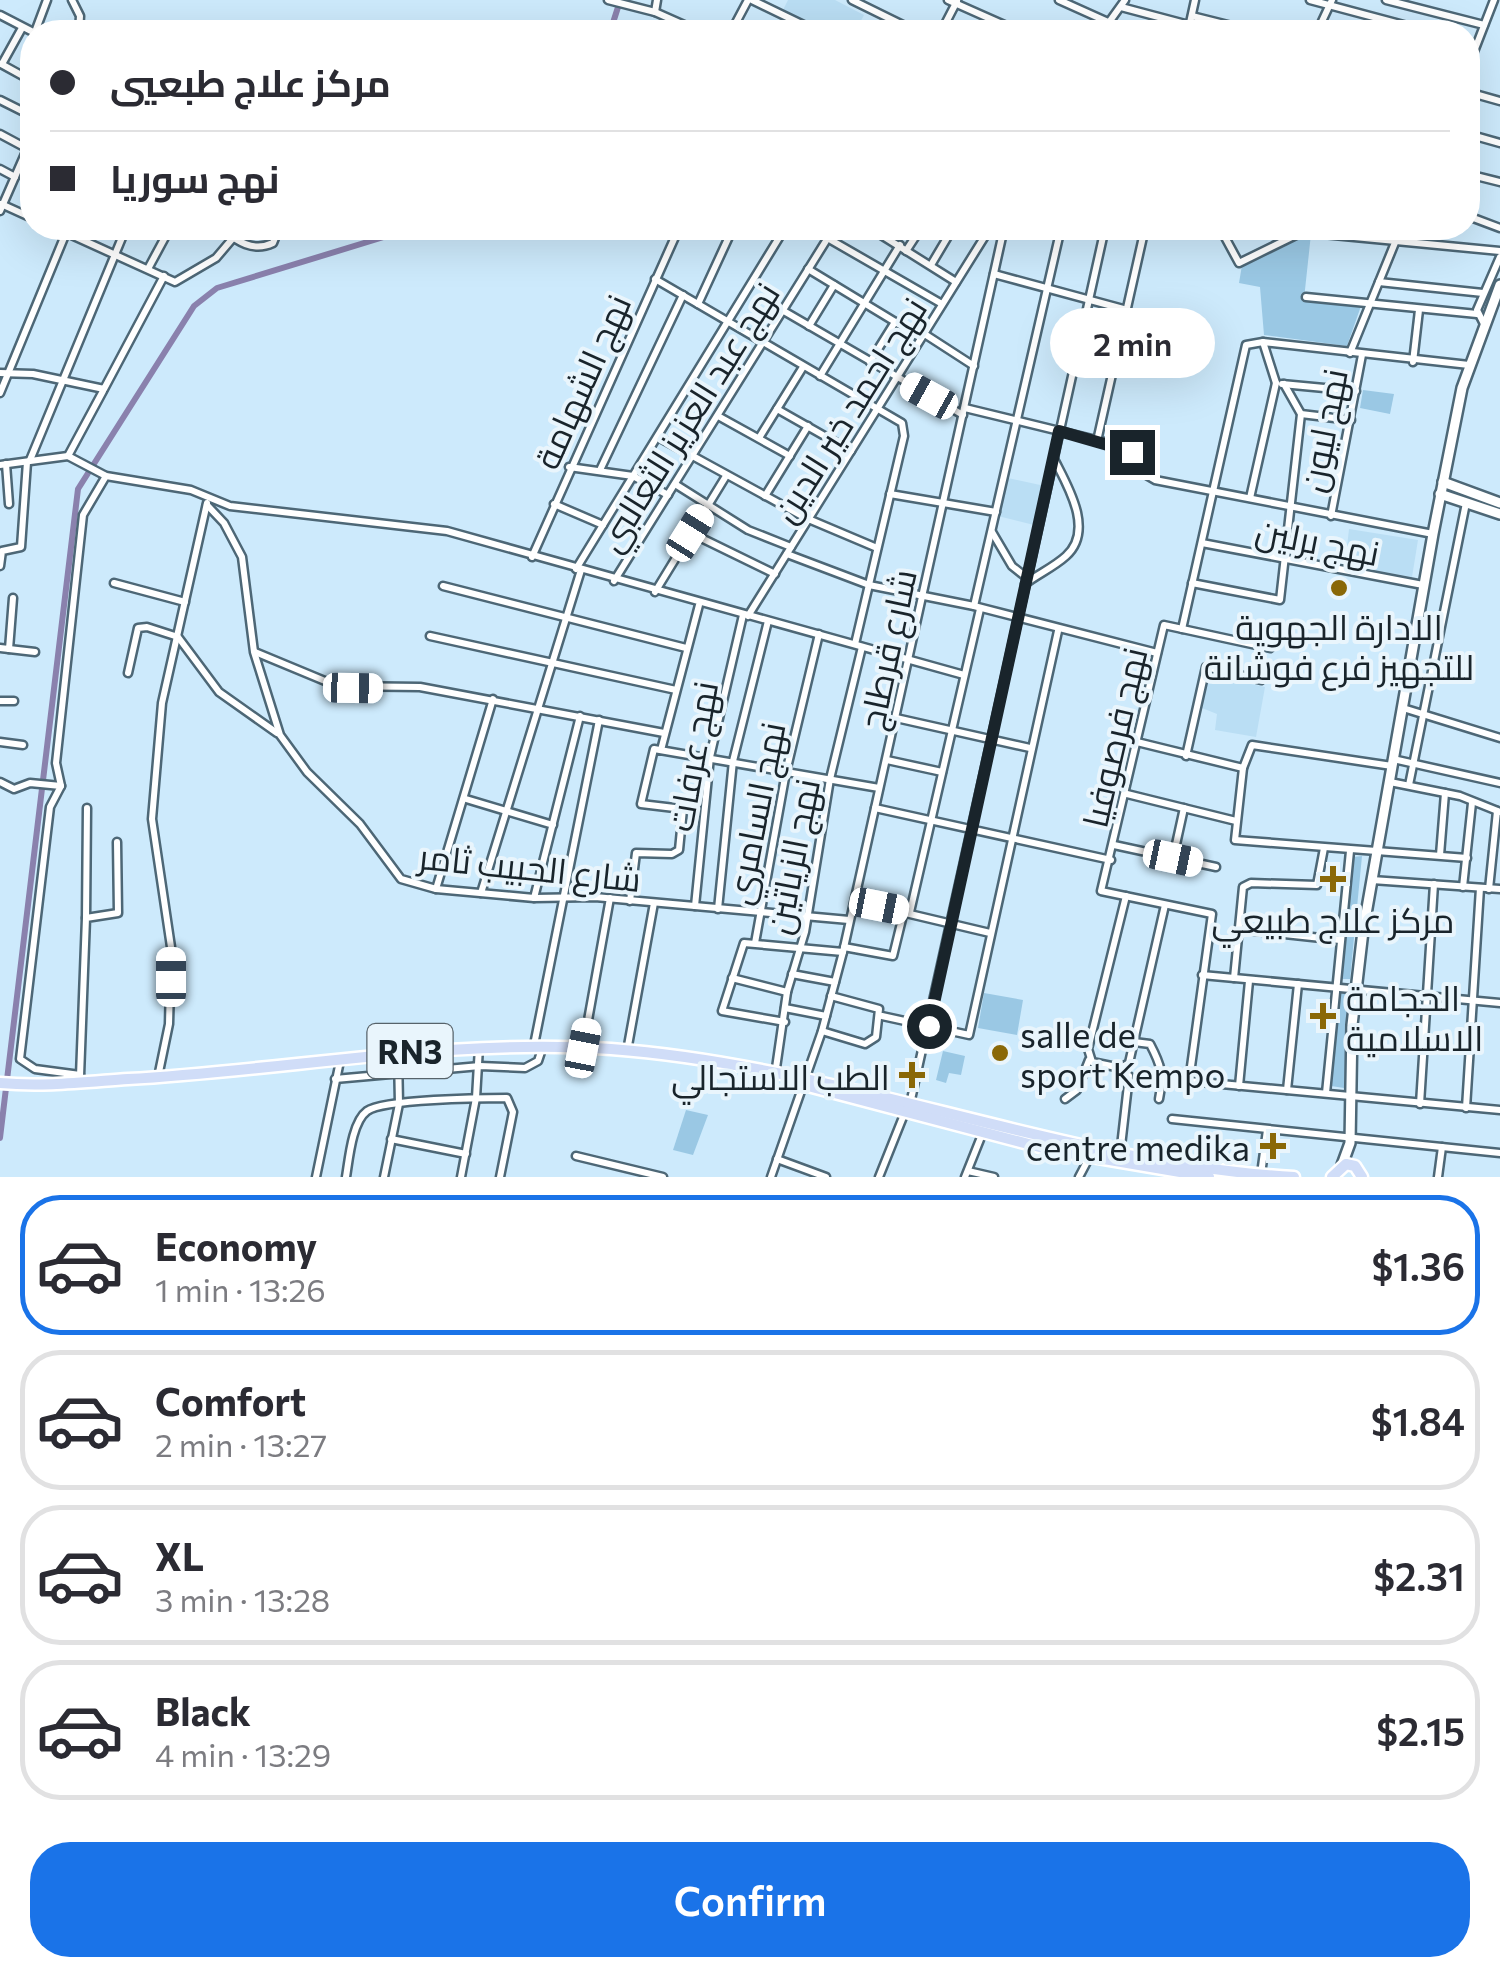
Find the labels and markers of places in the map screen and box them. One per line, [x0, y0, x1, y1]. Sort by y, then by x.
marker: الادارة الجهوية للتجهيز فرع فوشانة [1328, 577, 1350, 599]
place label: الادارة الجهوية للتجهيز فرع فوشانة [1204, 604, 1474, 691]
marker: مركز علاج طبيعي [1320, 866, 1346, 892]
place label: مركز علاج طبيعي [1211, 897, 1455, 948]
place label: الحجامة الاسلامية [1346, 975, 1483, 1058]
marker: الحجامة الاسلامية [1310, 1003, 1336, 1029]
place label: salle de sport Kempo [1020, 1012, 1225, 1095]
marker: salle de sport Kempo [989, 1042, 1011, 1064]
place label: الطب الاستجالي [671, 1054, 890, 1105]
marker: الطب الاستجالي [899, 1062, 925, 1088]
place label: centre medika [1026, 1125, 1250, 1168]
marker: centre medika [1260, 1133, 1286, 1159]

